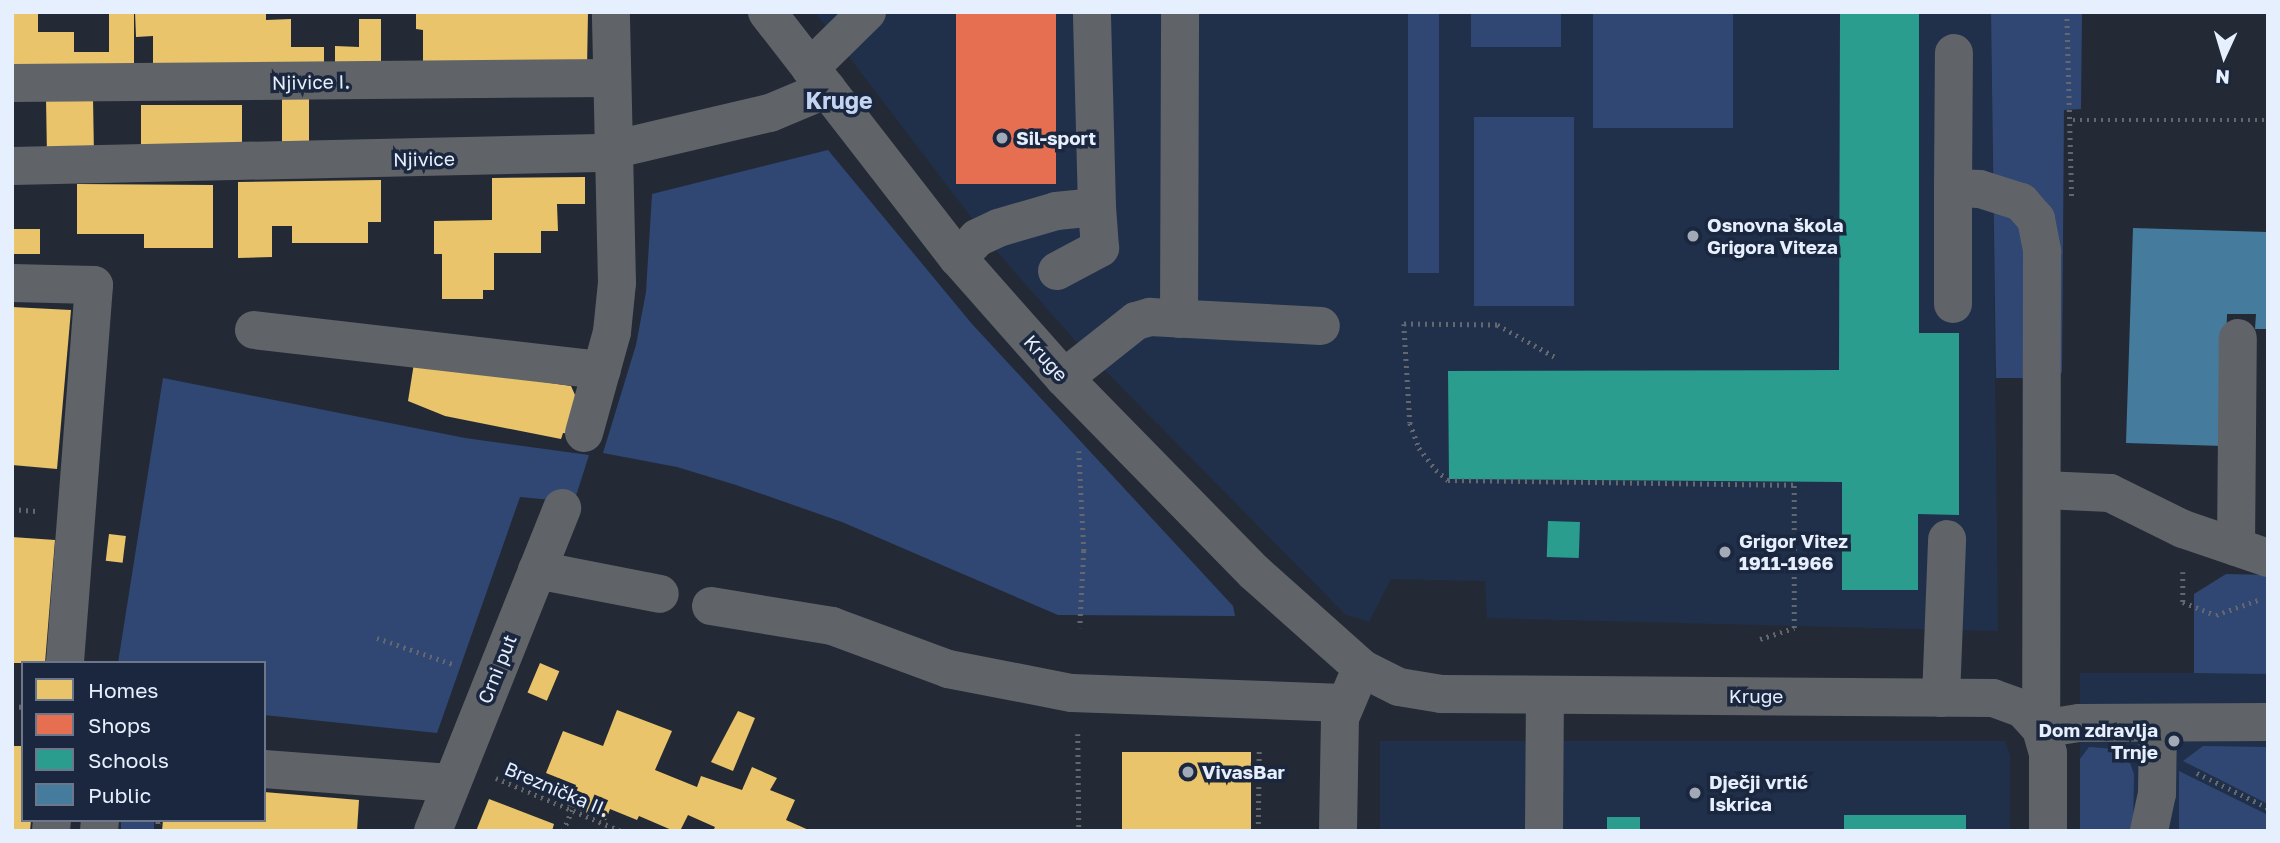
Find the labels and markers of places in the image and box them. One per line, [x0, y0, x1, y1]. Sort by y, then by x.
place label: Sil-sport [1016, 127, 1096, 149]
marker: Sil-sport [994, 130, 1010, 146]
place label: Osnovna škola Grigora Viteza [1707, 214, 1844, 258]
marker: Osnovna škola Grigora Viteza [1685, 228, 1701, 244]
place label: Grigor Vitez 1911-1966 [1739, 530, 1848, 574]
marker: Grigor Vitez 1911-1966 [1717, 544, 1733, 560]
place label: Dom zdravlja Trnje [2039, 719, 2158, 763]
marker: Dom zdravlja Trnje [2164, 731, 2184, 751]
place label: VivasBar [1202, 761, 1285, 783]
marker: VivasBar [1180, 764, 1196, 780]
place label: Dječji vrtić Iskrica [1709, 771, 1808, 815]
marker: Dječji vrtić Iskrica [1687, 785, 1703, 801]

